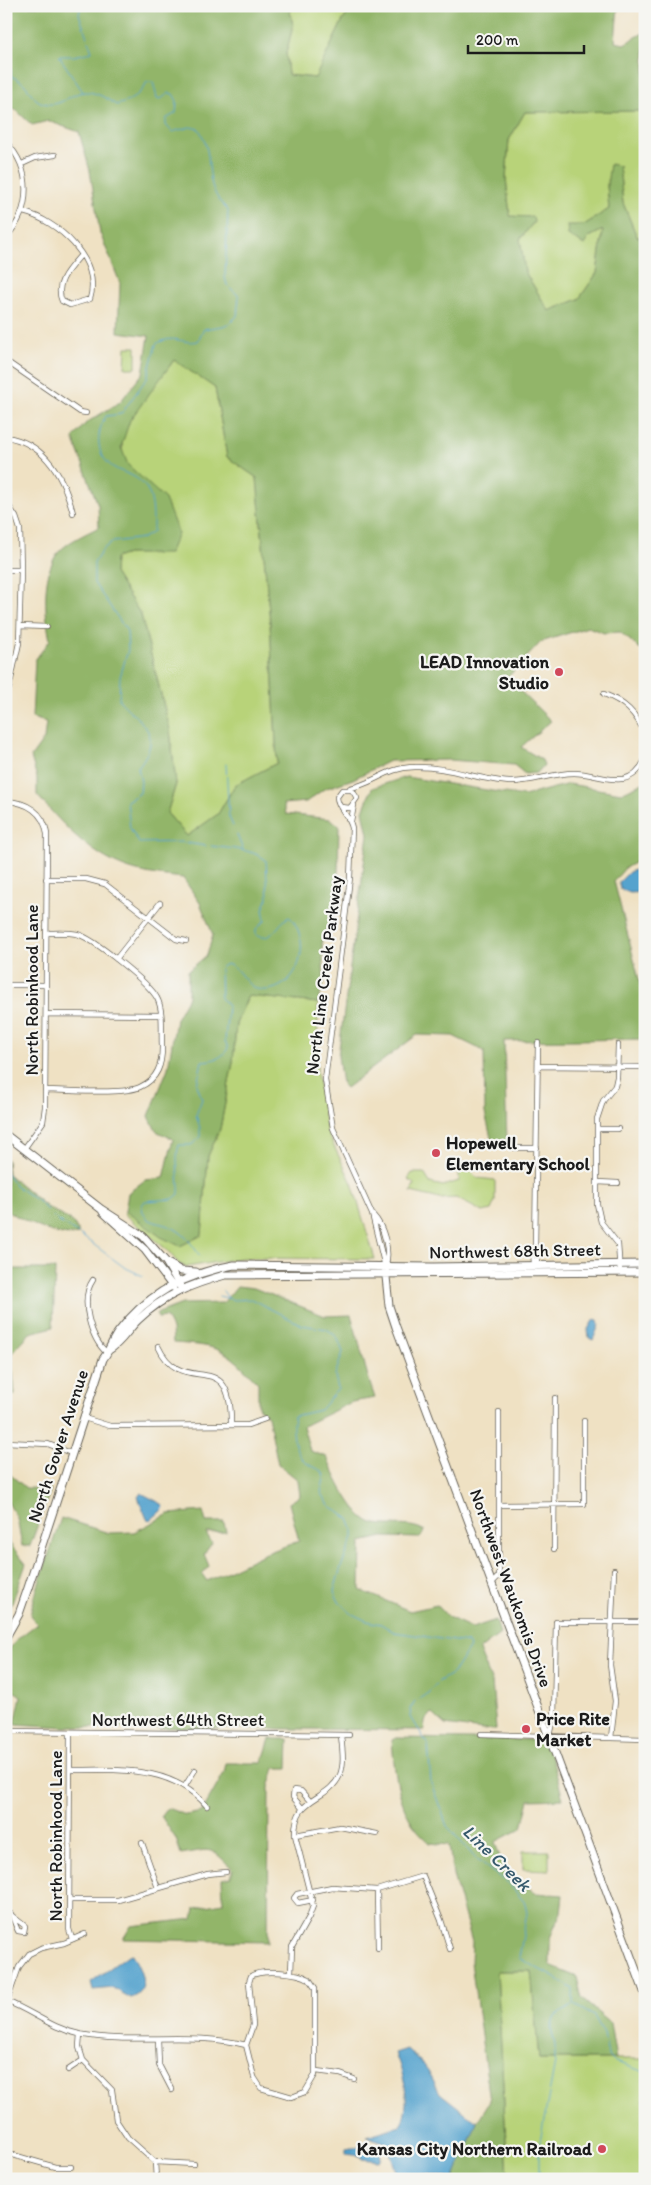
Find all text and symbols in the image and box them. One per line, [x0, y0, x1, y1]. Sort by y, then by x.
scale bar [468, 22, 585, 54]
text: 200 m [476, 31, 519, 49]
place label: LEAD Innovation Studio [420, 651, 549, 694]
marker: LEAD Innovation Studio [553, 666, 565, 678]
street label: North Line Creek Parkway [301, 874, 347, 1076]
street label: North Robinhood Lane [21, 904, 43, 1076]
place label: Hopewell Elementary School [446, 1132, 590, 1175]
marker: Hopewell Elementary School [430, 1147, 442, 1159]
street label: Northwest 68th Street [429, 1238, 601, 1263]
street label: North Gower Avenue [23, 1367, 93, 1525]
street label: Northwest Waukomis Drive [465, 1486, 557, 1690]
place label: Price Rite Market [536, 1708, 610, 1751]
street label: Northwest 64th Street [92, 1709, 265, 1731]
marker: Price Rite Market [520, 1723, 532, 1735]
street label: North Robinhood Lane [45, 1750, 67, 1922]
water label: Line Creek [458, 1820, 537, 1897]
place label: Kansas City Northern Railroad [357, 2138, 593, 2160]
marker: Kansas City Northern Railroad [596, 2143, 608, 2155]

